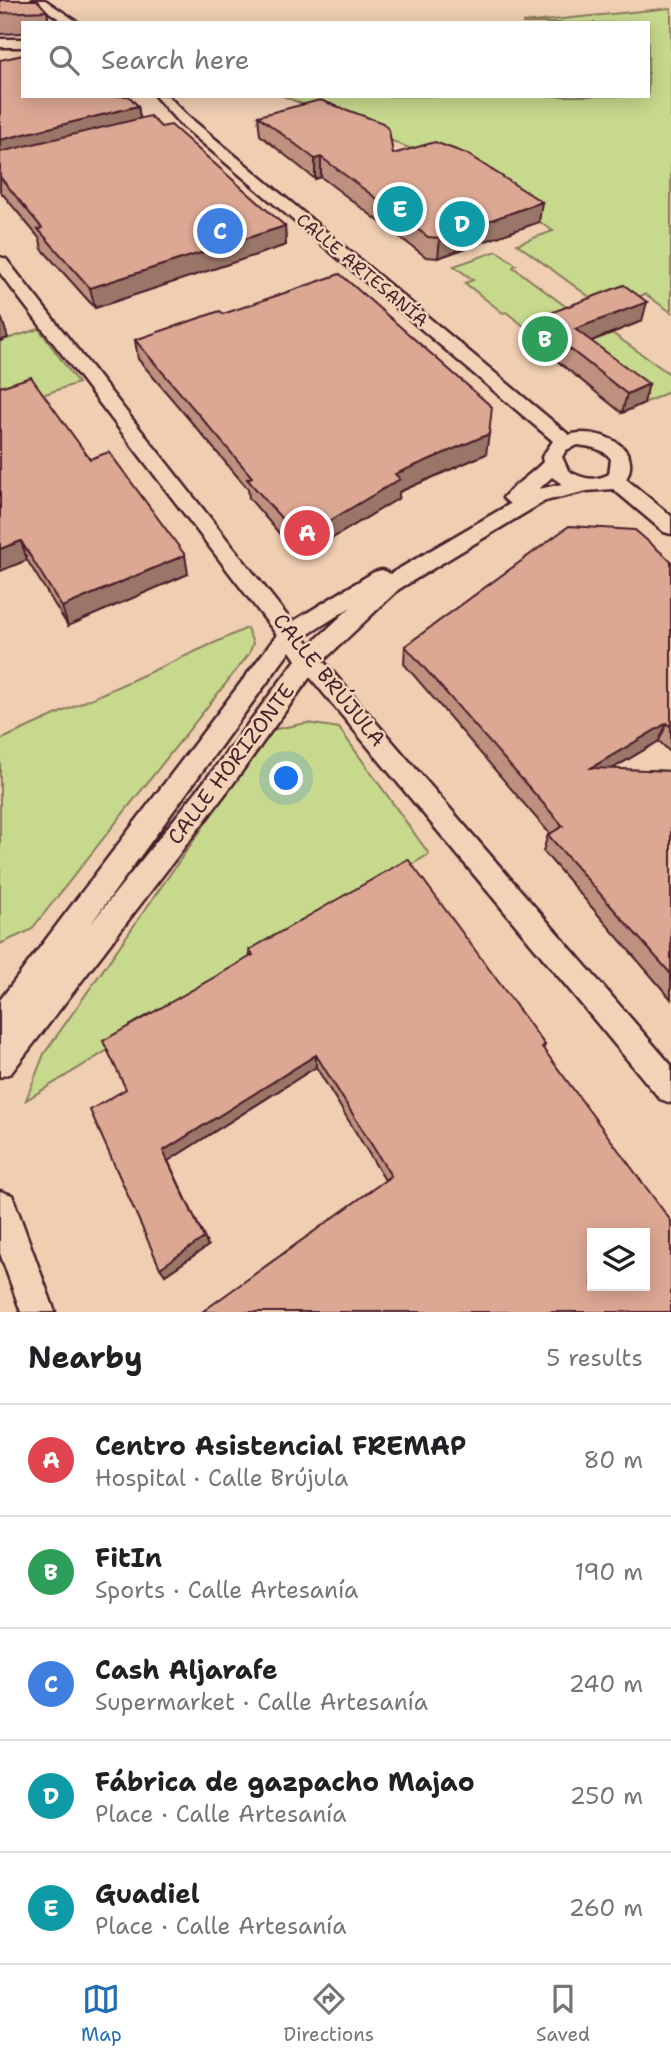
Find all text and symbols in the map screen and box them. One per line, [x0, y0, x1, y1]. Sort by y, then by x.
search box [21, 21, 650, 98]
icon: search [45, 41, 83, 79]
text: Search here [101, 42, 250, 77]
pin: E [377, 183, 423, 235]
pin: D [439, 198, 485, 250]
pin: C [197, 205, 243, 257]
street label: CALLE ARTESANÍA [292, 209, 432, 331]
pin: B [522, 313, 568, 365]
pin: A [284, 507, 330, 559]
street label: CALLE BRÚJULA [266, 607, 392, 753]
street label: CALLE HORIZONTE [161, 678, 301, 850]
your location [269, 761, 303, 795]
map controls [587, 1228, 650, 1291]
button: layers [587, 1228, 650, 1291]
text: Nearby [28, 1337, 143, 1378]
text: 5 results [546, 1343, 643, 1373]
text: Centro Asistencial FREMAP [95, 1428, 466, 1463]
text: A [42, 1445, 60, 1475]
text: 80 m [584, 1445, 643, 1475]
text: Hospital · Calle Brújula [95, 1463, 348, 1493]
text: FitIn [95, 1540, 162, 1575]
text: B [44, 1557, 58, 1587]
text: 190 m [575, 1557, 643, 1587]
text: Sports · Calle Artesanía [95, 1575, 358, 1605]
text: Cash Aljarafe [95, 1652, 278, 1687]
text: C [44, 1669, 58, 1699]
text: 240 m [569, 1669, 643, 1699]
text: Supermarket · Calle Artesanía [95, 1687, 428, 1717]
text: Fábrica de gazpacho Majao [95, 1764, 475, 1799]
text: D [43, 1781, 59, 1811]
text: 250 m [570, 1781, 643, 1811]
text: Place · Calle Artesanía [95, 1799, 347, 1829]
text: Guadiel [95, 1876, 200, 1911]
text: E [43, 1893, 59, 1923]
text: 260 m [569, 1893, 643, 1923]
text: Place · Calle Artesanía [95, 1911, 347, 1941]
tab: Map [81, 1980, 122, 2047]
tab: Directions [284, 1980, 374, 2047]
tab: Saved [536, 1980, 590, 2047]

